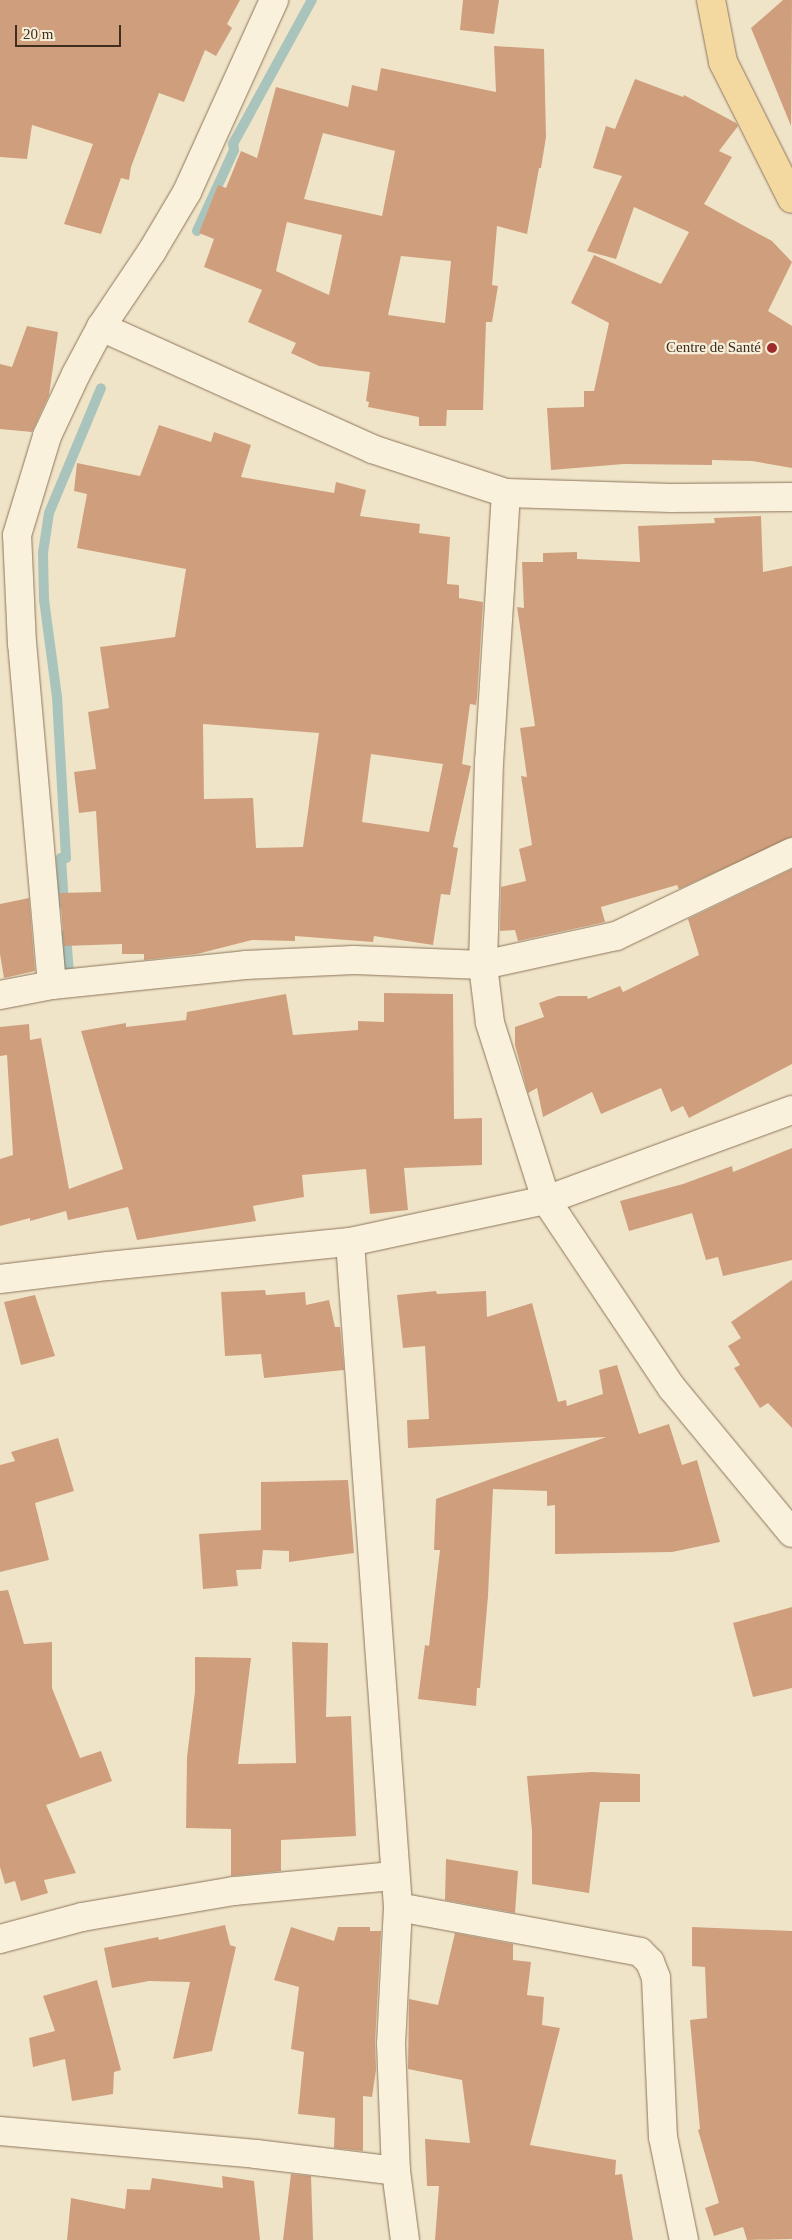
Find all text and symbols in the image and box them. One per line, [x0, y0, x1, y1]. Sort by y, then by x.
scale bar [18, 15, 124, 47]
text: 20 m [23, 26, 53, 42]
place label: Centre de Santé [666, 339, 761, 357]
marker: Centre de Santé [765, 341, 779, 355]

